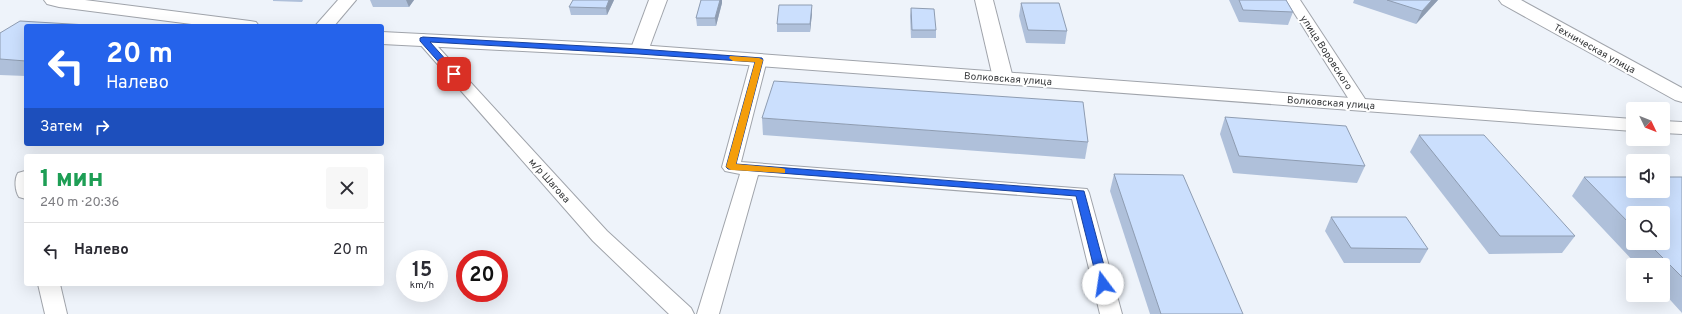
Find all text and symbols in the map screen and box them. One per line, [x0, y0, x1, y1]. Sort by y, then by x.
street label: улица Воровского [1297, 13, 1355, 93]
street label: Техническая улица [1551, 21, 1637, 77]
text: 20 m [106, 37, 173, 73]
icon: left [40, 40, 92, 92]
pin [437, 57, 471, 91]
icon: arrive [443, 63, 465, 85]
street label: Волковская улица [964, 70, 1052, 89]
text: Налево [106, 72, 169, 95]
street label: Волковская улица [1287, 94, 1375, 113]
north arrow [1626, 102, 1670, 146]
map controls [1626, 102, 1670, 302]
icon: right [91, 116, 113, 138]
text: Затем [40, 118, 83, 137]
button: sound [1626, 154, 1670, 198]
street label: м/р Шагова [525, 156, 572, 206]
text: 1 мин [40, 165, 103, 195]
button: close [326, 167, 368, 209]
text: 240 m · 20:36 [40, 195, 119, 211]
button: search [1626, 206, 1670, 250]
icon: left [40, 240, 62, 262]
text: Налево [74, 241, 129, 260]
text: 20 m [333, 241, 368, 260]
speed limit sign: 20 [456, 250, 508, 302]
text: 15 [412, 258, 432, 284]
button: + [1626, 258, 1670, 302]
position arrow [1082, 263, 1124, 305]
text: km/h [410, 279, 434, 292]

